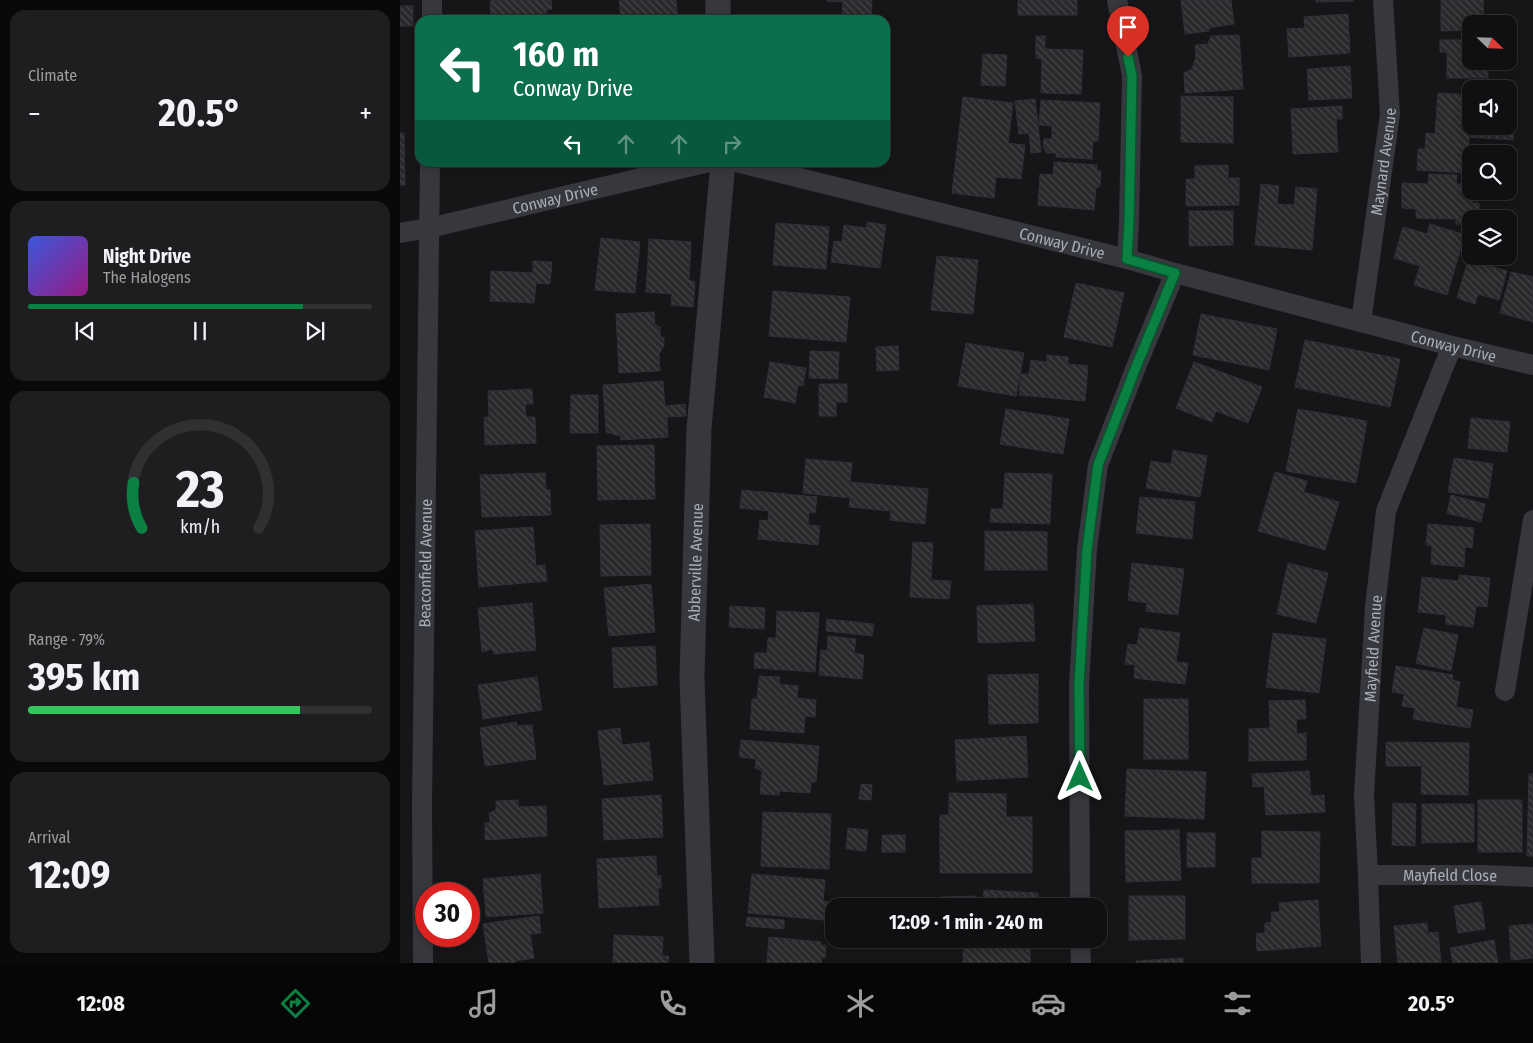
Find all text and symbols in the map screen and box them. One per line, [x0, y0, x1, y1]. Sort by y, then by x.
pin [1107, 6, 1149, 57]
icon: arrive [1114, 13, 1142, 41]
north arrow [1462, 15, 1518, 70]
map controls [1462, 15, 1517, 265]
text: 160 m [513, 33, 599, 75]
icon: left [430, 35, 495, 100]
text: Climate [28, 66, 77, 85]
text: Conway Drive [513, 75, 633, 102]
button: sound [1462, 80, 1517, 135]
text: 20.5° [158, 90, 242, 136]
text: − [28, 97, 41, 130]
text: + [359, 97, 372, 130]
street label: Maynard Avenue [1367, 107, 1400, 216]
icon: left [559, 130, 587, 158]
icon: ahead [612, 130, 640, 158]
icon: ahead [665, 130, 693, 158]
icon: right [718, 130, 746, 158]
button: search [1462, 145, 1517, 200]
street label: Conway Drive [511, 179, 600, 218]
button: layers [1462, 210, 1517, 265]
street label: Conway Drive [1017, 224, 1107, 263]
text: Night Drive [103, 245, 191, 268]
text: The Halogens [103, 268, 191, 287]
icon: previous [71, 317, 99, 345]
icon: pause [186, 317, 214, 345]
icon: next [301, 317, 329, 345]
street label: Conway Drive [1409, 327, 1498, 366]
text: 23 [175, 458, 224, 521]
street label: Beaconfield Avenue [415, 498, 436, 627]
street label: Abberville Avenue [685, 503, 707, 622]
text: km/h [180, 516, 220, 538]
street label: Mayfield Avenue [1360, 594, 1386, 702]
text: Range · 79% [28, 630, 105, 649]
text: 395 km [28, 654, 140, 700]
position arrow [1053, 750, 1105, 802]
text: Arrival [28, 828, 70, 847]
text: 12:09 [28, 852, 110, 898]
street label: Mayfield Close [1403, 866, 1498, 886]
speed limit sign: 30 [415, 882, 480, 947]
text: 12:09 · 1 min · 240 m [889, 911, 1043, 934]
icon: directions [278, 986, 313, 1021]
icon: music [466, 986, 501, 1021]
icon: phone [655, 986, 690, 1021]
icon: climate [843, 986, 878, 1021]
icon: car [1031, 986, 1066, 1021]
icon: filters [1220, 986, 1255, 1021]
text: 12:08 [77, 990, 125, 1017]
text: 20.5° [1408, 990, 1456, 1017]

